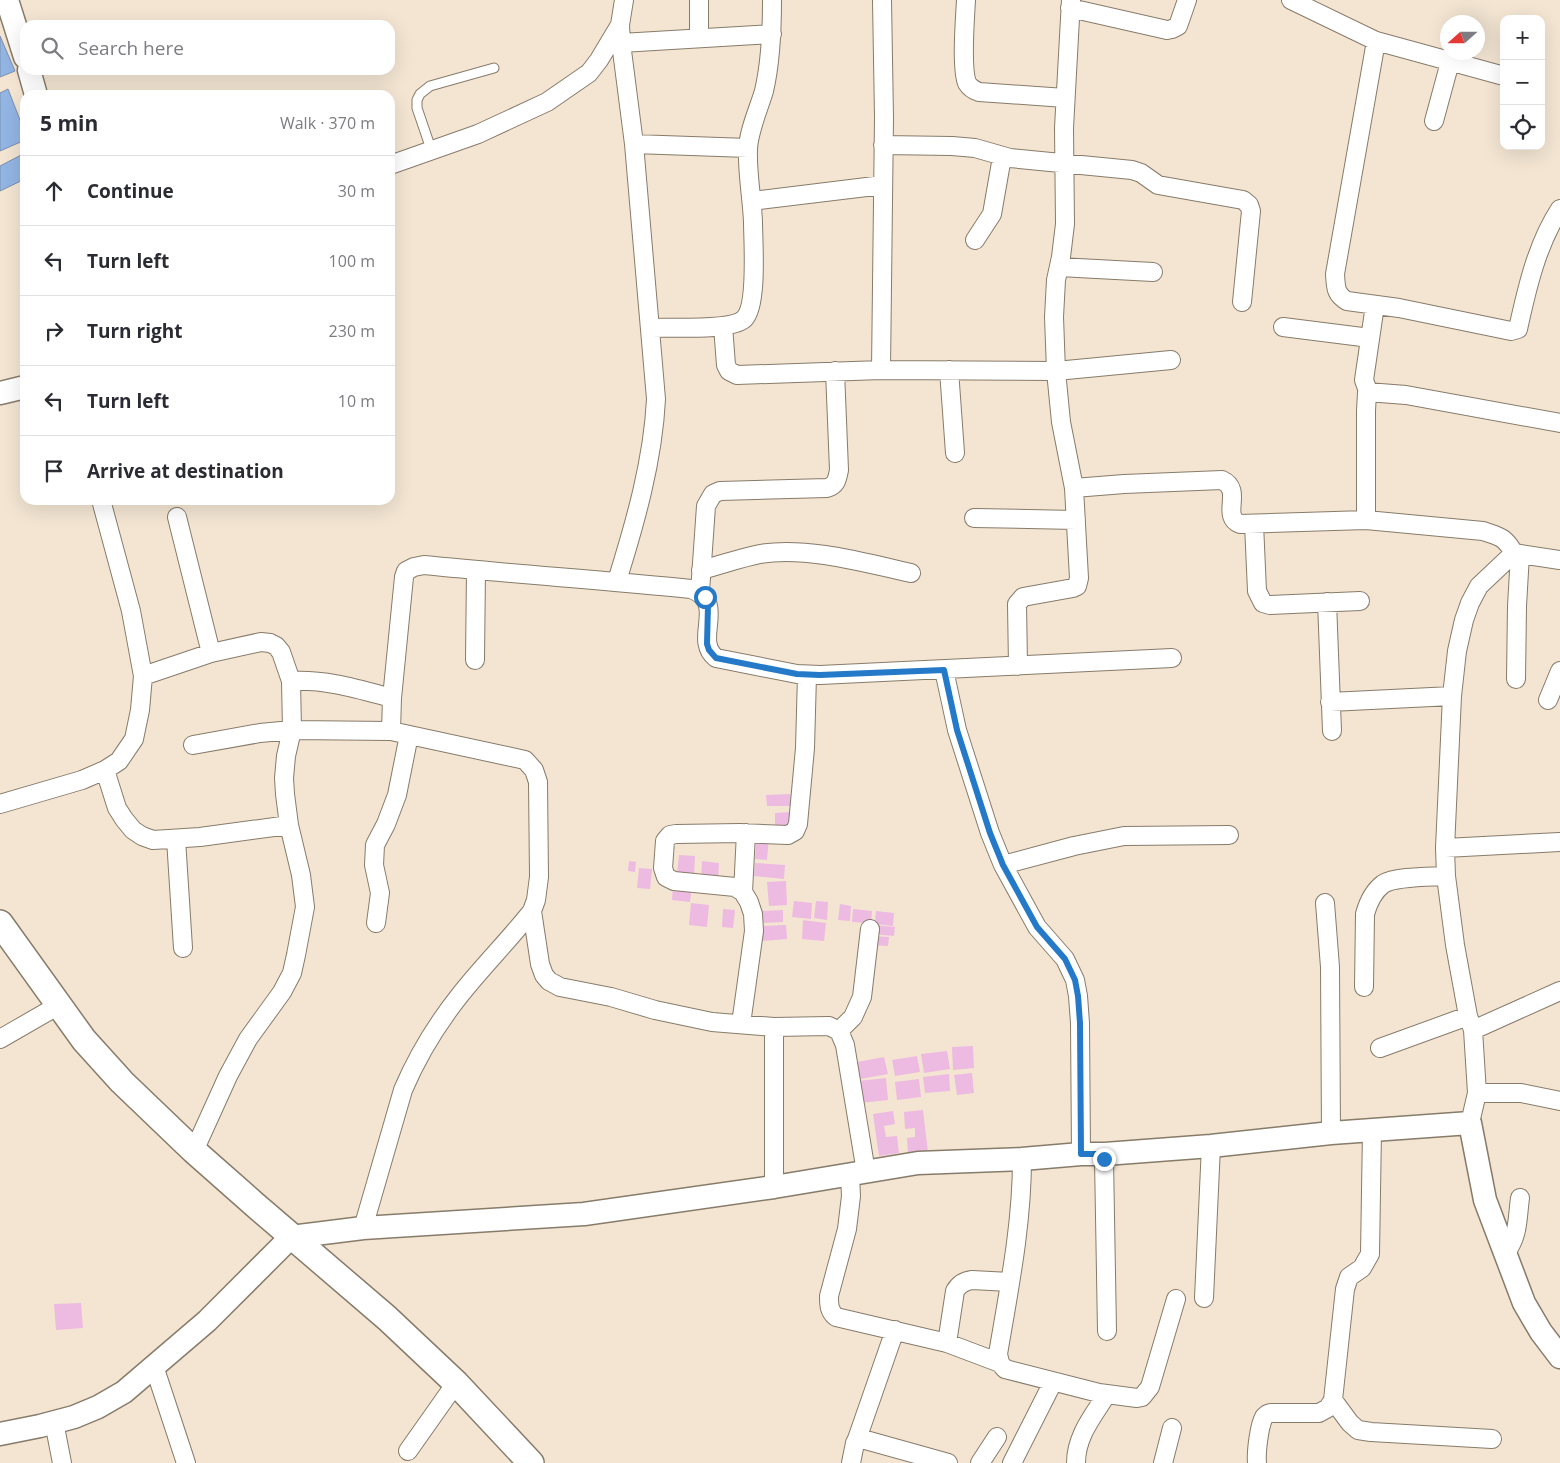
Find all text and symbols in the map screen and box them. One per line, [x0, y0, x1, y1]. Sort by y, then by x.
north arrow [1440, 15, 1485, 60]
map controls [1500, 15, 1545, 150]
button: + [1500, 15, 1545, 60]
search box [20, 20, 395, 75]
icon: search [38, 34, 66, 62]
text: Search here [78, 35, 184, 61]
button: − [1500, 60, 1545, 105]
button: locate [1500, 105, 1545, 150]
text: 5 min [40, 109, 98, 137]
text: Walk · 370 m [280, 112, 375, 134]
icon: ahead [40, 177, 68, 205]
text: Continue [87, 178, 174, 204]
text: 30 m [338, 180, 375, 202]
icon: left [40, 247, 68, 275]
text: Turn left [87, 248, 169, 274]
text: 100 m [329, 250, 375, 272]
icon: right [40, 317, 68, 345]
text: Turn right [87, 318, 182, 344]
text: 230 m [329, 320, 375, 342]
icon: left [40, 387, 68, 415]
text: Turn left [87, 388, 169, 414]
text: 10 m [338, 390, 375, 412]
icon: arrive [40, 457, 68, 485]
text: Arrive at destination [87, 458, 284, 484]
route start [694, 586, 717, 609]
route end [1093, 1148, 1116, 1171]

